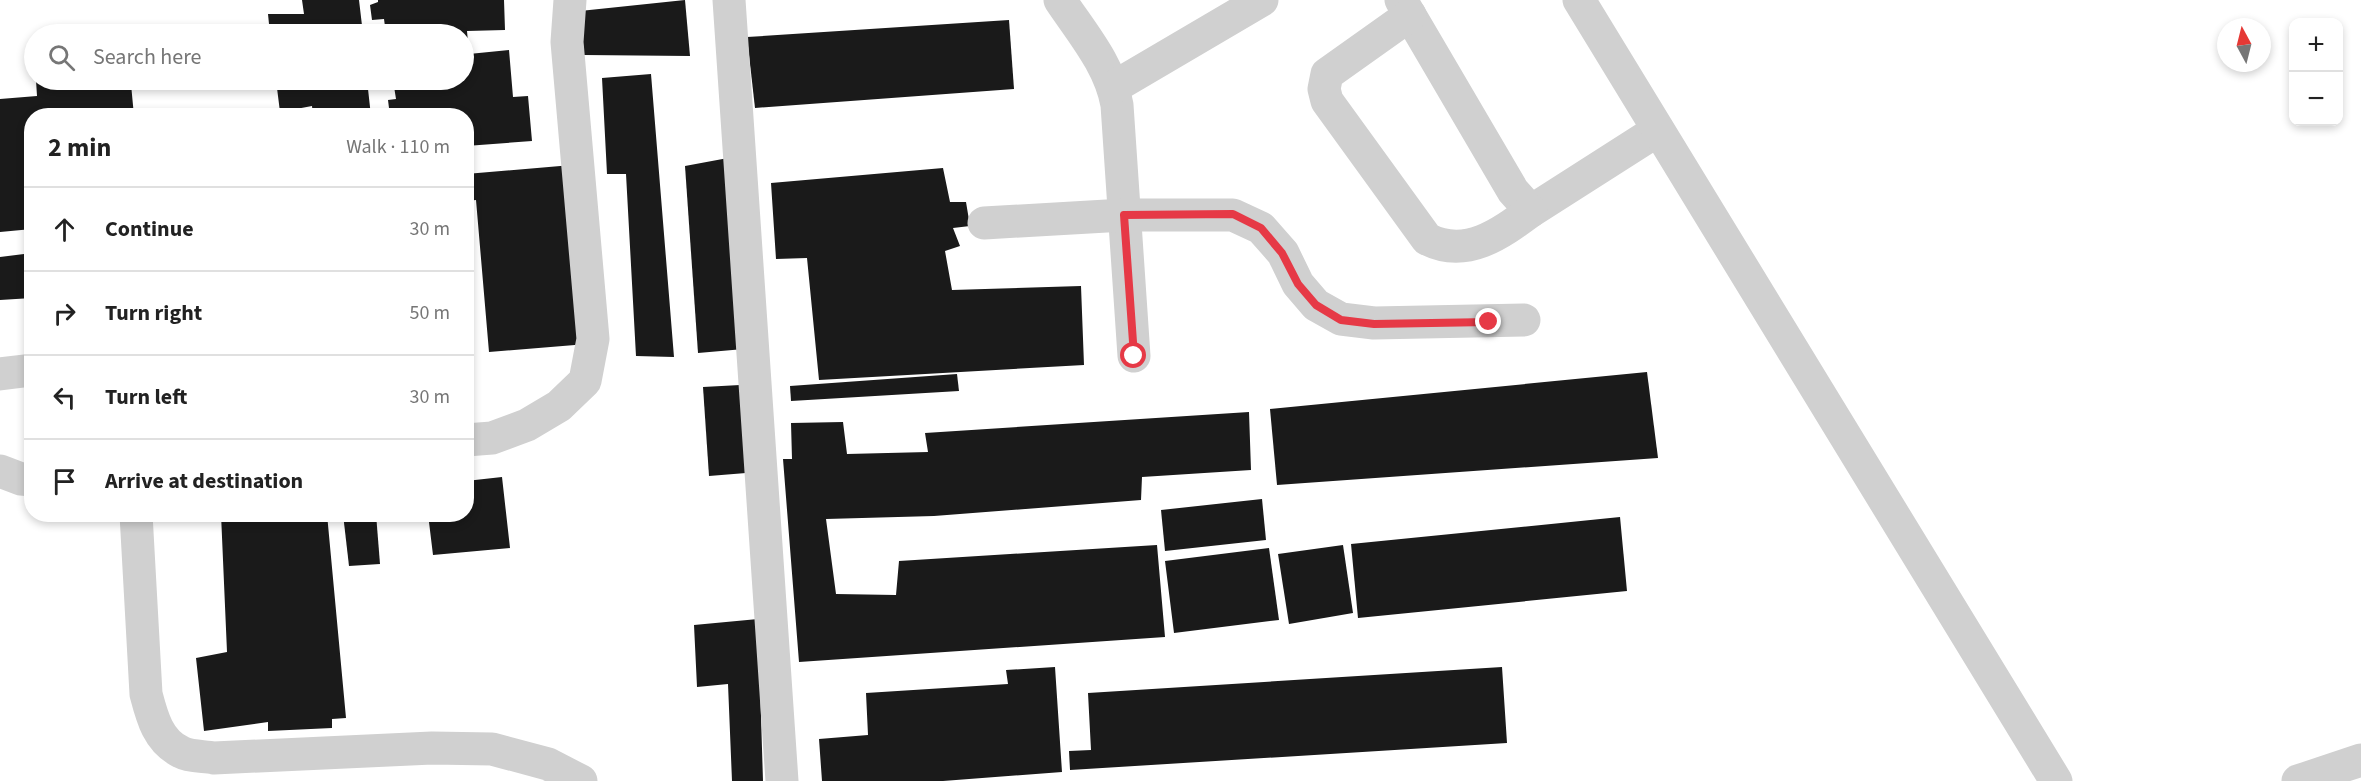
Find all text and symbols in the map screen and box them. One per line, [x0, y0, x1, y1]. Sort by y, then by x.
north arrow [2217, 18, 2271, 72]
map controls [2289, 18, 2343, 126]
button: + [2289, 18, 2343, 72]
search box [24, 24, 474, 90]
icon: search [45, 41, 78, 74]
text: Search here [93, 41, 201, 73]
button: − [2289, 72, 2343, 126]
text: 2 min [48, 129, 111, 166]
text: Walk · 110 m [346, 133, 450, 161]
icon: ahead [48, 213, 81, 246]
text: Continue [105, 213, 194, 245]
text: 30 m [410, 215, 450, 243]
icon: right [48, 297, 81, 330]
text: Turn right [105, 297, 202, 329]
text: 50 m [410, 299, 450, 327]
route end [1475, 308, 1501, 334]
route start [1120, 342, 1146, 368]
icon: left [48, 381, 81, 414]
text: Turn left [105, 381, 187, 413]
text: 30 m [410, 383, 450, 411]
icon: arrive [48, 465, 81, 498]
text: Arrive at destination [105, 465, 303, 497]

